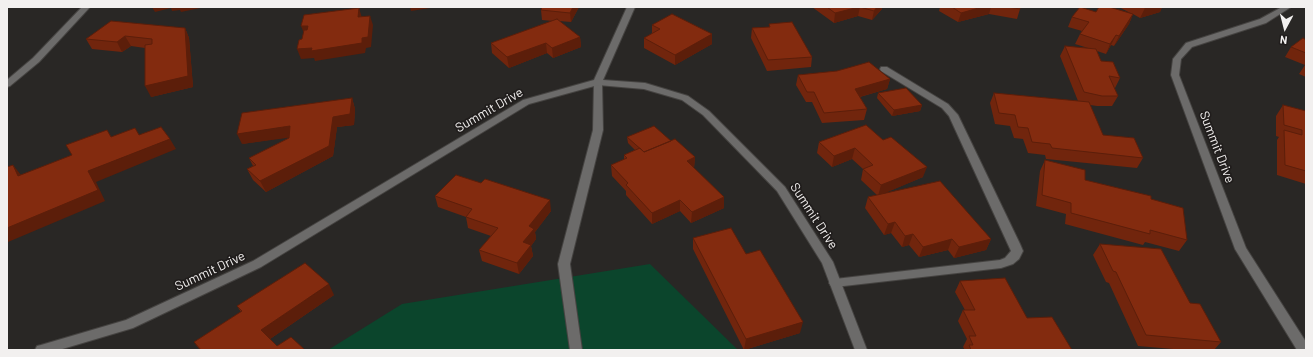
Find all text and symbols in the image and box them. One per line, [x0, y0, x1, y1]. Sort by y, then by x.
north arrow [1265, 8, 1305, 48]
text: N [1279, 34, 1288, 47]
street label: Summit Drive [452, 84, 526, 136]
street label: Summit Drive [1196, 109, 1238, 185]
street label: Summit Drive [787, 180, 841, 252]
street label: Summit Drive [172, 248, 248, 294]

